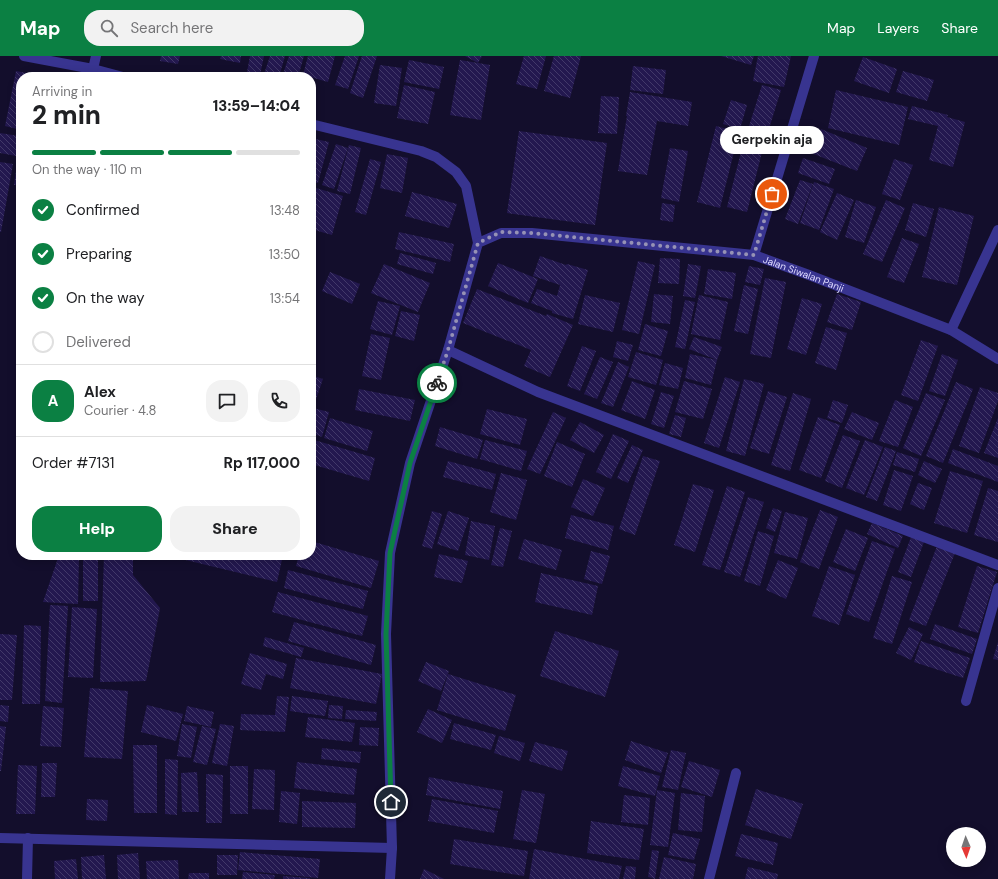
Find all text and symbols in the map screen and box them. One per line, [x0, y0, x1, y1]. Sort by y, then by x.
search box [84, 10, 364, 46]
text: Map [20, 16, 60, 41]
icon: search [98, 17, 120, 39]
text: Search here [130, 18, 213, 38]
text: Map [827, 19, 855, 37]
text: Layers [877, 19, 919, 37]
text: Share [941, 19, 978, 37]
text: Arriving in [32, 83, 92, 100]
text: 13:59–14:04 [213, 96, 300, 116]
text: 2 min [32, 98, 101, 132]
callout: Gerpekin aja [720, 126, 824, 154]
text: Gerpekin aja [731, 131, 813, 148]
text: On the way · 110 m [32, 161, 142, 178]
pin [755, 177, 789, 211]
icon: bag [761, 183, 783, 205]
icon: check [32, 199, 54, 221]
text: Confirmed [66, 200, 140, 220]
text: 13:48 [270, 202, 300, 219]
icon: check [32, 243, 54, 265]
text: Preparing [66, 244, 132, 264]
text: 13:50 [269, 246, 300, 263]
street label: Jalan Siwalan Panji [761, 253, 846, 295]
icon: check [32, 287, 54, 309]
text: On the way [66, 288, 145, 308]
text: 13:54 [270, 290, 300, 307]
text: Delivered [66, 332, 131, 352]
courier [417, 363, 457, 403]
icon: bike [426, 372, 448, 394]
button: chat [206, 380, 248, 422]
button: phone [258, 380, 300, 422]
text: Alex [84, 382, 116, 402]
text: A [48, 391, 58, 411]
text: Courier · 4.8 [84, 402, 156, 419]
text: Order #7131 [32, 453, 114, 473]
text: Rp 117,000 [224, 453, 300, 473]
button: Help [32, 506, 162, 552]
button: Share [170, 506, 300, 552]
pin [374, 785, 408, 819]
icon: home [380, 791, 402, 813]
north arrow [946, 827, 986, 867]
map controls [946, 827, 986, 867]

